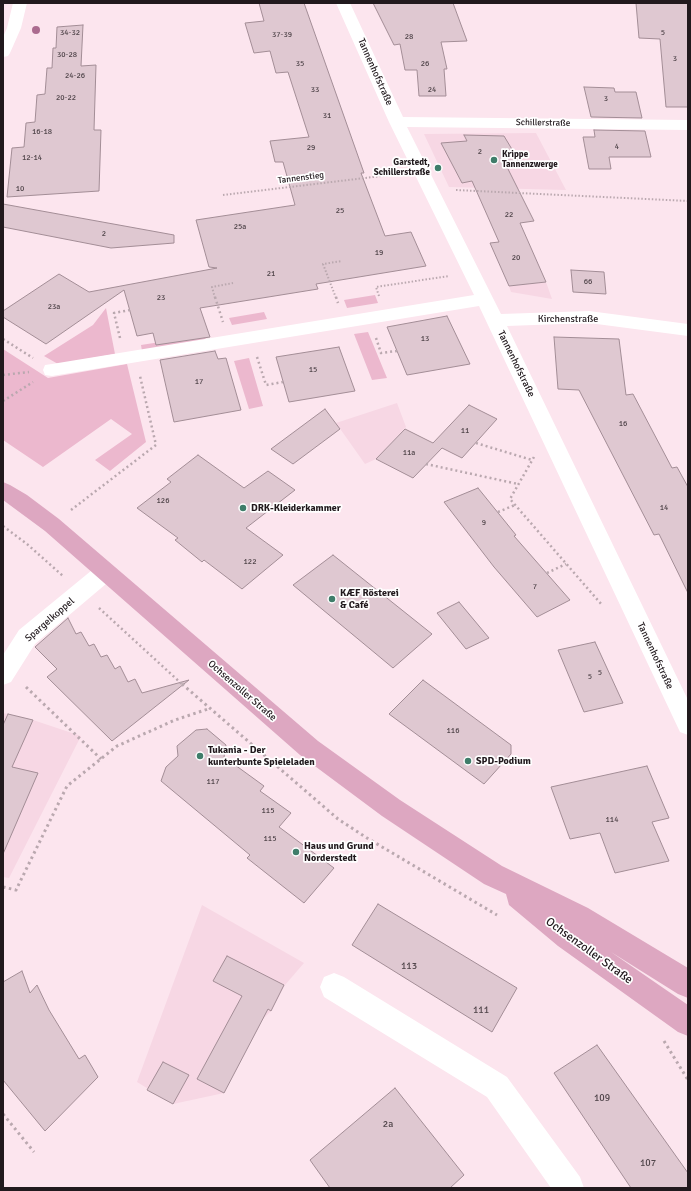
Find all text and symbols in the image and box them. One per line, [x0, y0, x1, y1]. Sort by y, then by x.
house number: 34-32 [60, 28, 80, 38]
house number: 5 [661, 28, 665, 38]
house number: 37-39 [272, 30, 292, 40]
house number: 28 [405, 32, 413, 42]
street label: Tannenhofstraße [355, 36, 395, 108]
house number: 30-28 [57, 50, 77, 60]
house number: 3 [673, 54, 677, 64]
house number: 35 [296, 59, 304, 69]
house number: 26 [421, 59, 429, 69]
house number: 24-26 [65, 71, 85, 81]
house number: 33 [311, 85, 319, 95]
house number: 24 [428, 85, 436, 95]
house number: 20-22 [56, 93, 76, 103]
house number: 3 [604, 94, 608, 104]
house number: 31 [323, 111, 331, 121]
street label: Schillerstraße [516, 117, 570, 129]
house number: 16-18 [32, 127, 52, 137]
house number: 4 [615, 142, 619, 152]
house number: 29 [307, 143, 315, 153]
house number: 2 [478, 147, 482, 157]
place label: Krippe Tannenzwerge [502, 150, 558, 171]
house number: 12-14 [22, 153, 42, 163]
marker: Krippe Tannenzwerge [489, 155, 499, 165]
place label: Garstedt, Schillerstraße [374, 158, 430, 179]
marker: Garstedt, Schillerstraße [433, 163, 443, 173]
street label: Tannenstieg [277, 170, 325, 186]
house number: 10 [16, 184, 24, 194]
house number: 25 [336, 206, 344, 216]
house number: 22 [505, 210, 513, 220]
house number: 25a [234, 222, 246, 232]
house number: 2 [102, 229, 106, 239]
house number: 19 [375, 248, 383, 258]
house number: 20 [512, 253, 520, 263]
house number: 21 [267, 269, 275, 279]
house number: 66 [584, 277, 592, 287]
house number: 23 [157, 293, 165, 303]
house number: 23a [48, 302, 60, 312]
street label: Kirchenstraße [538, 313, 598, 325]
street label: Tannenhofstraße [495, 329, 537, 399]
house number: 13 [421, 334, 429, 344]
house number: 15 [309, 365, 317, 375]
house number: 17 [195, 377, 203, 387]
house number: 16 [619, 419, 627, 429]
house number: 11 [461, 426, 469, 436]
house number: 11a [403, 448, 415, 458]
house number: 126 [157, 496, 169, 506]
place label: DRK-Kleiderkammer [251, 502, 341, 514]
marker: DRK-Kleiderkammer [238, 503, 248, 513]
house number: 14 [660, 503, 668, 513]
house number: 9 [482, 518, 486, 528]
house number: 122 [244, 557, 256, 567]
house number: 7 [533, 582, 537, 592]
place label: KÆF Rösterei & Café [340, 587, 399, 610]
marker: KÆF Rösterei & Café [327, 594, 337, 604]
street label: Spargelkoppel [23, 595, 77, 645]
street label: Tannenhofstraße [634, 621, 676, 691]
street label: Ochsenzoller Straße [205, 658, 279, 724]
house number: 5 [598, 668, 602, 678]
house number: 5 [588, 672, 592, 682]
house number: 116 [447, 726, 459, 736]
place label: Tukania - Der kunterbunte Spieleladen [208, 744, 315, 768]
marker: Tukania - Der kunterbunte Spieleladen [195, 751, 205, 761]
place label: SPD-Podium [476, 755, 531, 767]
marker: SPD-Podium [463, 756, 473, 766]
house number: 117 [207, 777, 219, 787]
house number: 115 [262, 806, 274, 816]
house number: 114 [606, 815, 618, 825]
house number: 115 [264, 834, 276, 844]
place label: Haus und Grund Norderstedt [304, 840, 374, 864]
marker: Haus und Grund Norderstedt [291, 847, 301, 857]
street label: Ochsenzoller Straße [543, 915, 635, 987]
house number: 113 [401, 960, 417, 972]
house number: 111 [473, 1004, 489, 1016]
house number: 109 [594, 1092, 610, 1104]
house number: 2a [383, 1118, 393, 1130]
house number: 107 [640, 1157, 656, 1169]

